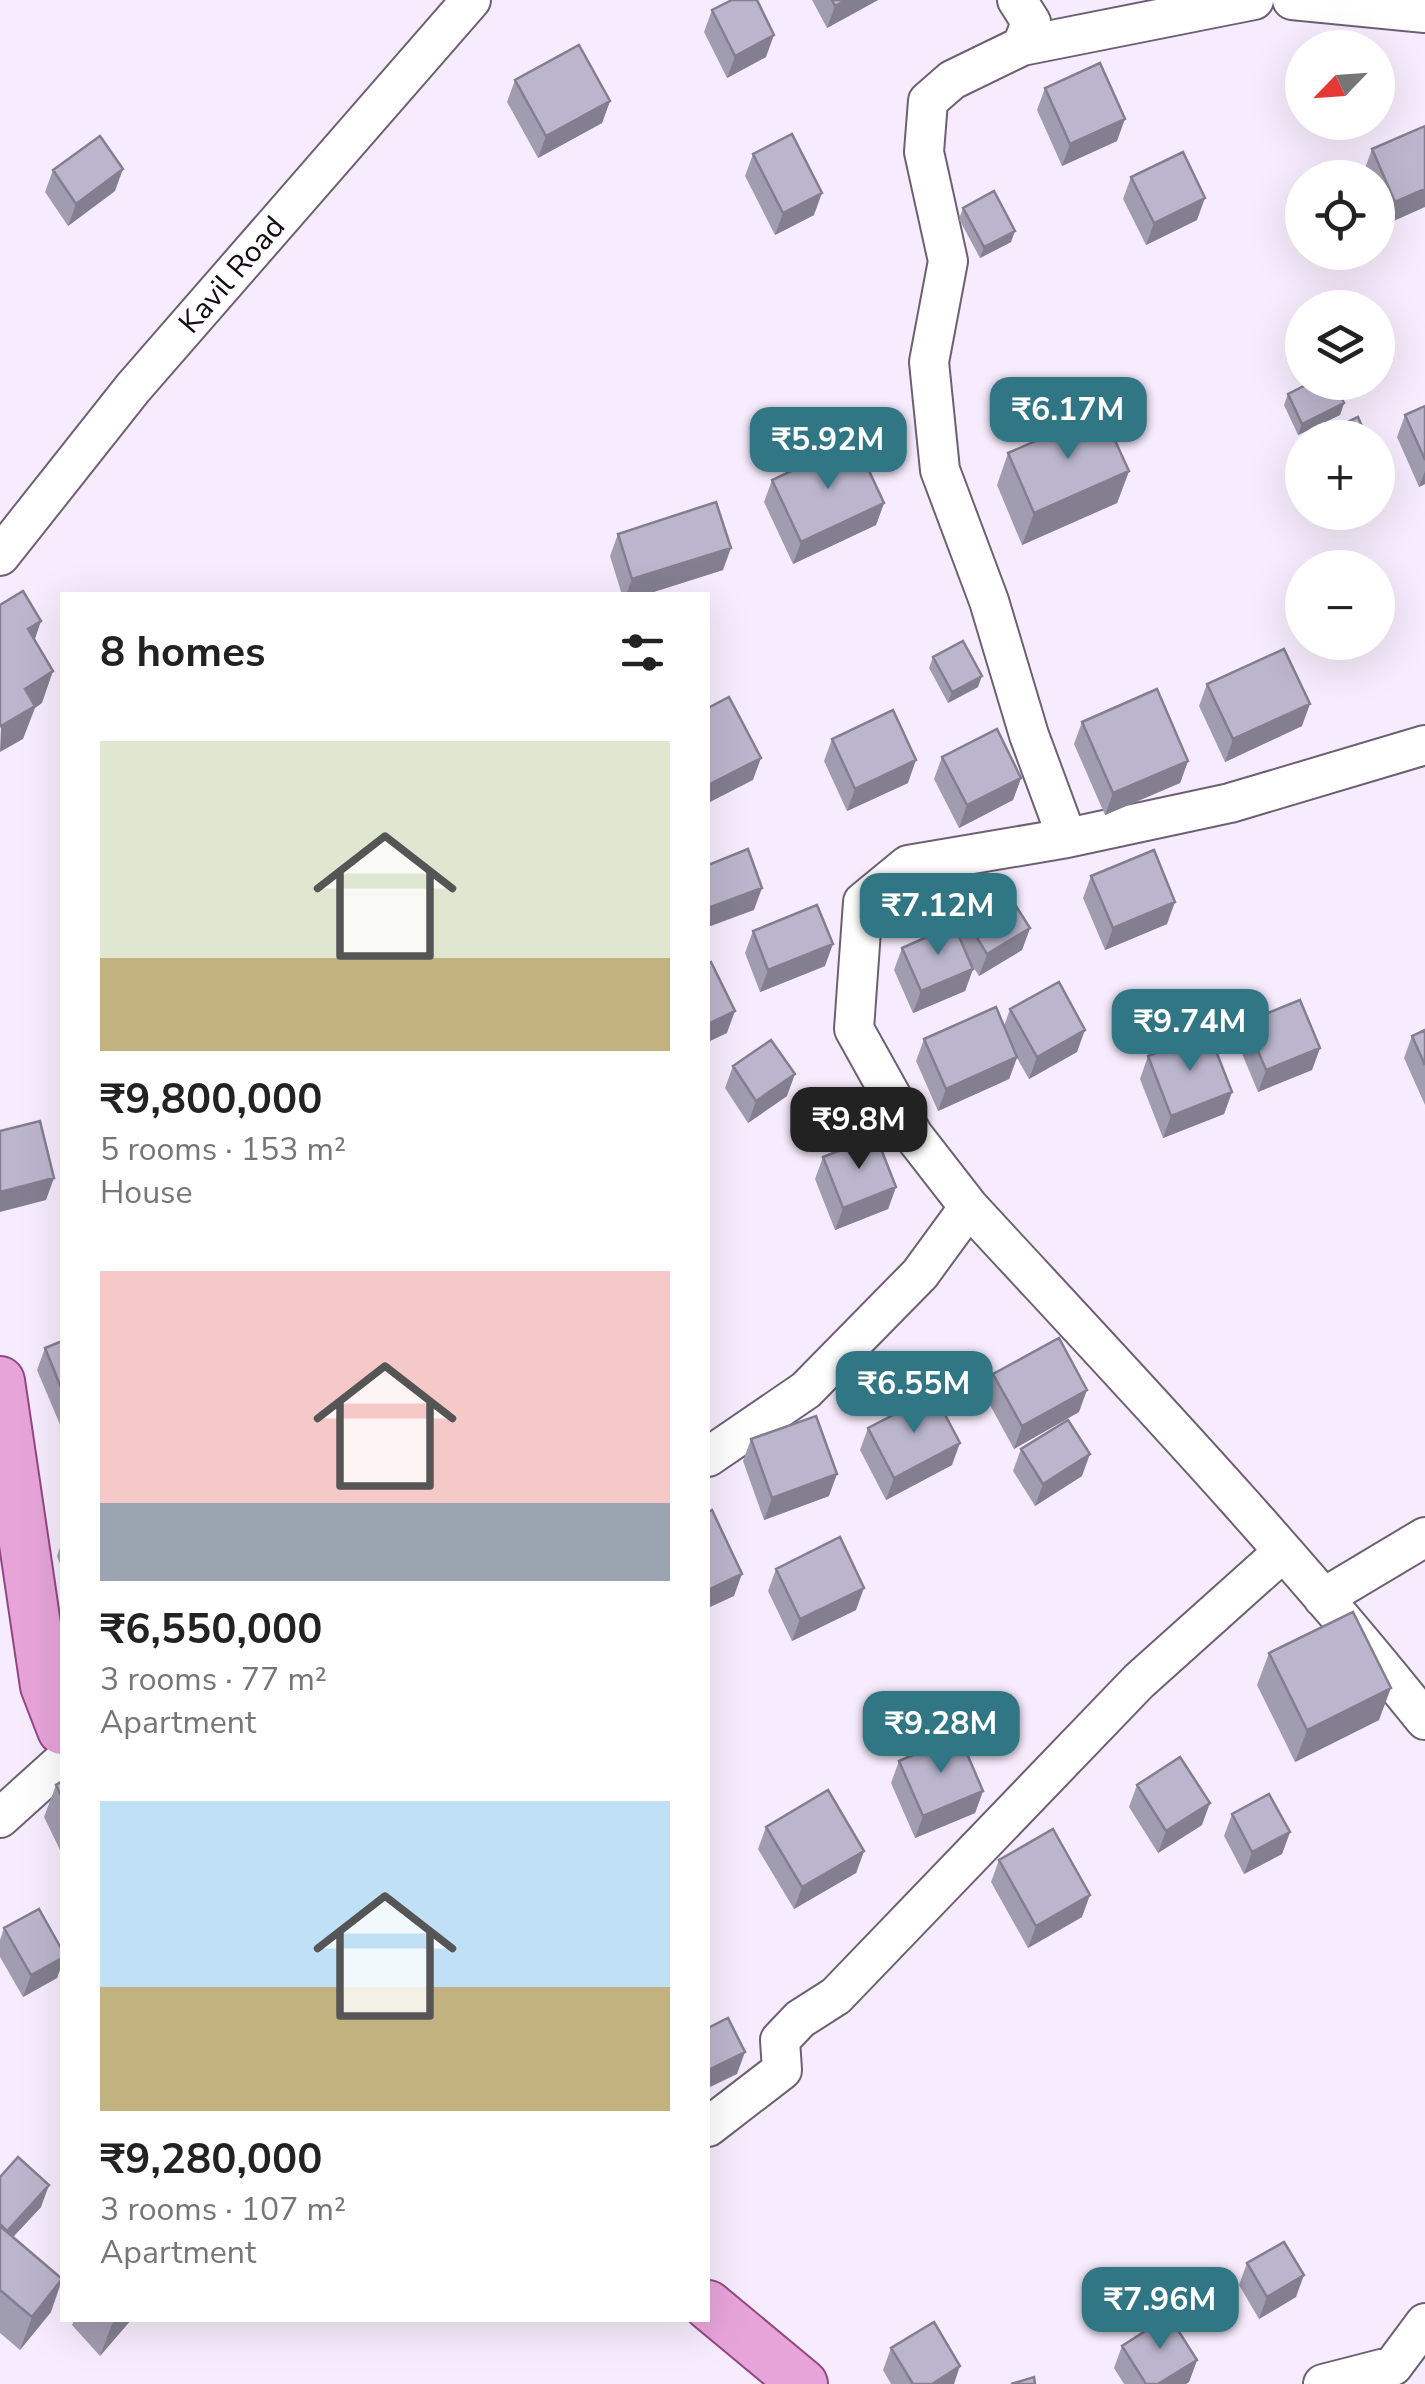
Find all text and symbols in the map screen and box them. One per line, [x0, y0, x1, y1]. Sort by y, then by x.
north arrow [1285, 30, 1395, 140]
map controls [1285, 30, 1395, 660]
button: locate [1285, 160, 1395, 270]
street label: Kavil Road [170, 207, 294, 343]
button: layers [1285, 290, 1395, 400]
pin: ₹6.17M [987, 377, 1149, 462]
text: ₹6.17M [1012, 388, 1124, 431]
pin: ₹5.92M [747, 407, 909, 492]
text: ₹5.92M [772, 418, 884, 461]
button: + [1285, 420, 1395, 530]
button: − [1285, 550, 1395, 660]
text: 8 homes [100, 624, 265, 681]
icon: filters [615, 625, 670, 680]
icon: home [295, 806, 475, 986]
pin: ₹7.12M [857, 873, 1019, 958]
text: ₹7.12M [882, 884, 994, 927]
pin: ₹9.74M [1109, 989, 1271, 1074]
text: ₹9.74M [1134, 1000, 1246, 1043]
text: ₹9,800,000 [100, 1071, 322, 1128]
pin: ₹9.8M [789, 1087, 929, 1172]
text: ₹9.8M [812, 1098, 906, 1141]
text: 5 rooms · 153 m² [100, 1128, 346, 1171]
text: House [100, 1171, 193, 1214]
icon: home [295, 1336, 475, 1516]
pin: ₹6.55M [833, 1351, 995, 1436]
text: ₹6.55M [858, 1362, 970, 1405]
text: ₹6,550,000 [100, 1601, 322, 1658]
text: 3 rooms · 77 m² [100, 1658, 327, 1701]
pin: ₹9.28M [860, 1691, 1022, 1776]
text: Apartment [100, 1701, 256, 1744]
text: ₹9.28M [885, 1702, 997, 1745]
icon: home [295, 1866, 475, 2046]
text: ₹9,280,000 [100, 2131, 322, 2188]
text: 3 rooms · 107 m² [100, 2188, 346, 2231]
text: Apartment [100, 2231, 256, 2274]
pin: ₹7.96M [1079, 2267, 1241, 2352]
text: ₹7.96M [1104, 2278, 1216, 2321]

